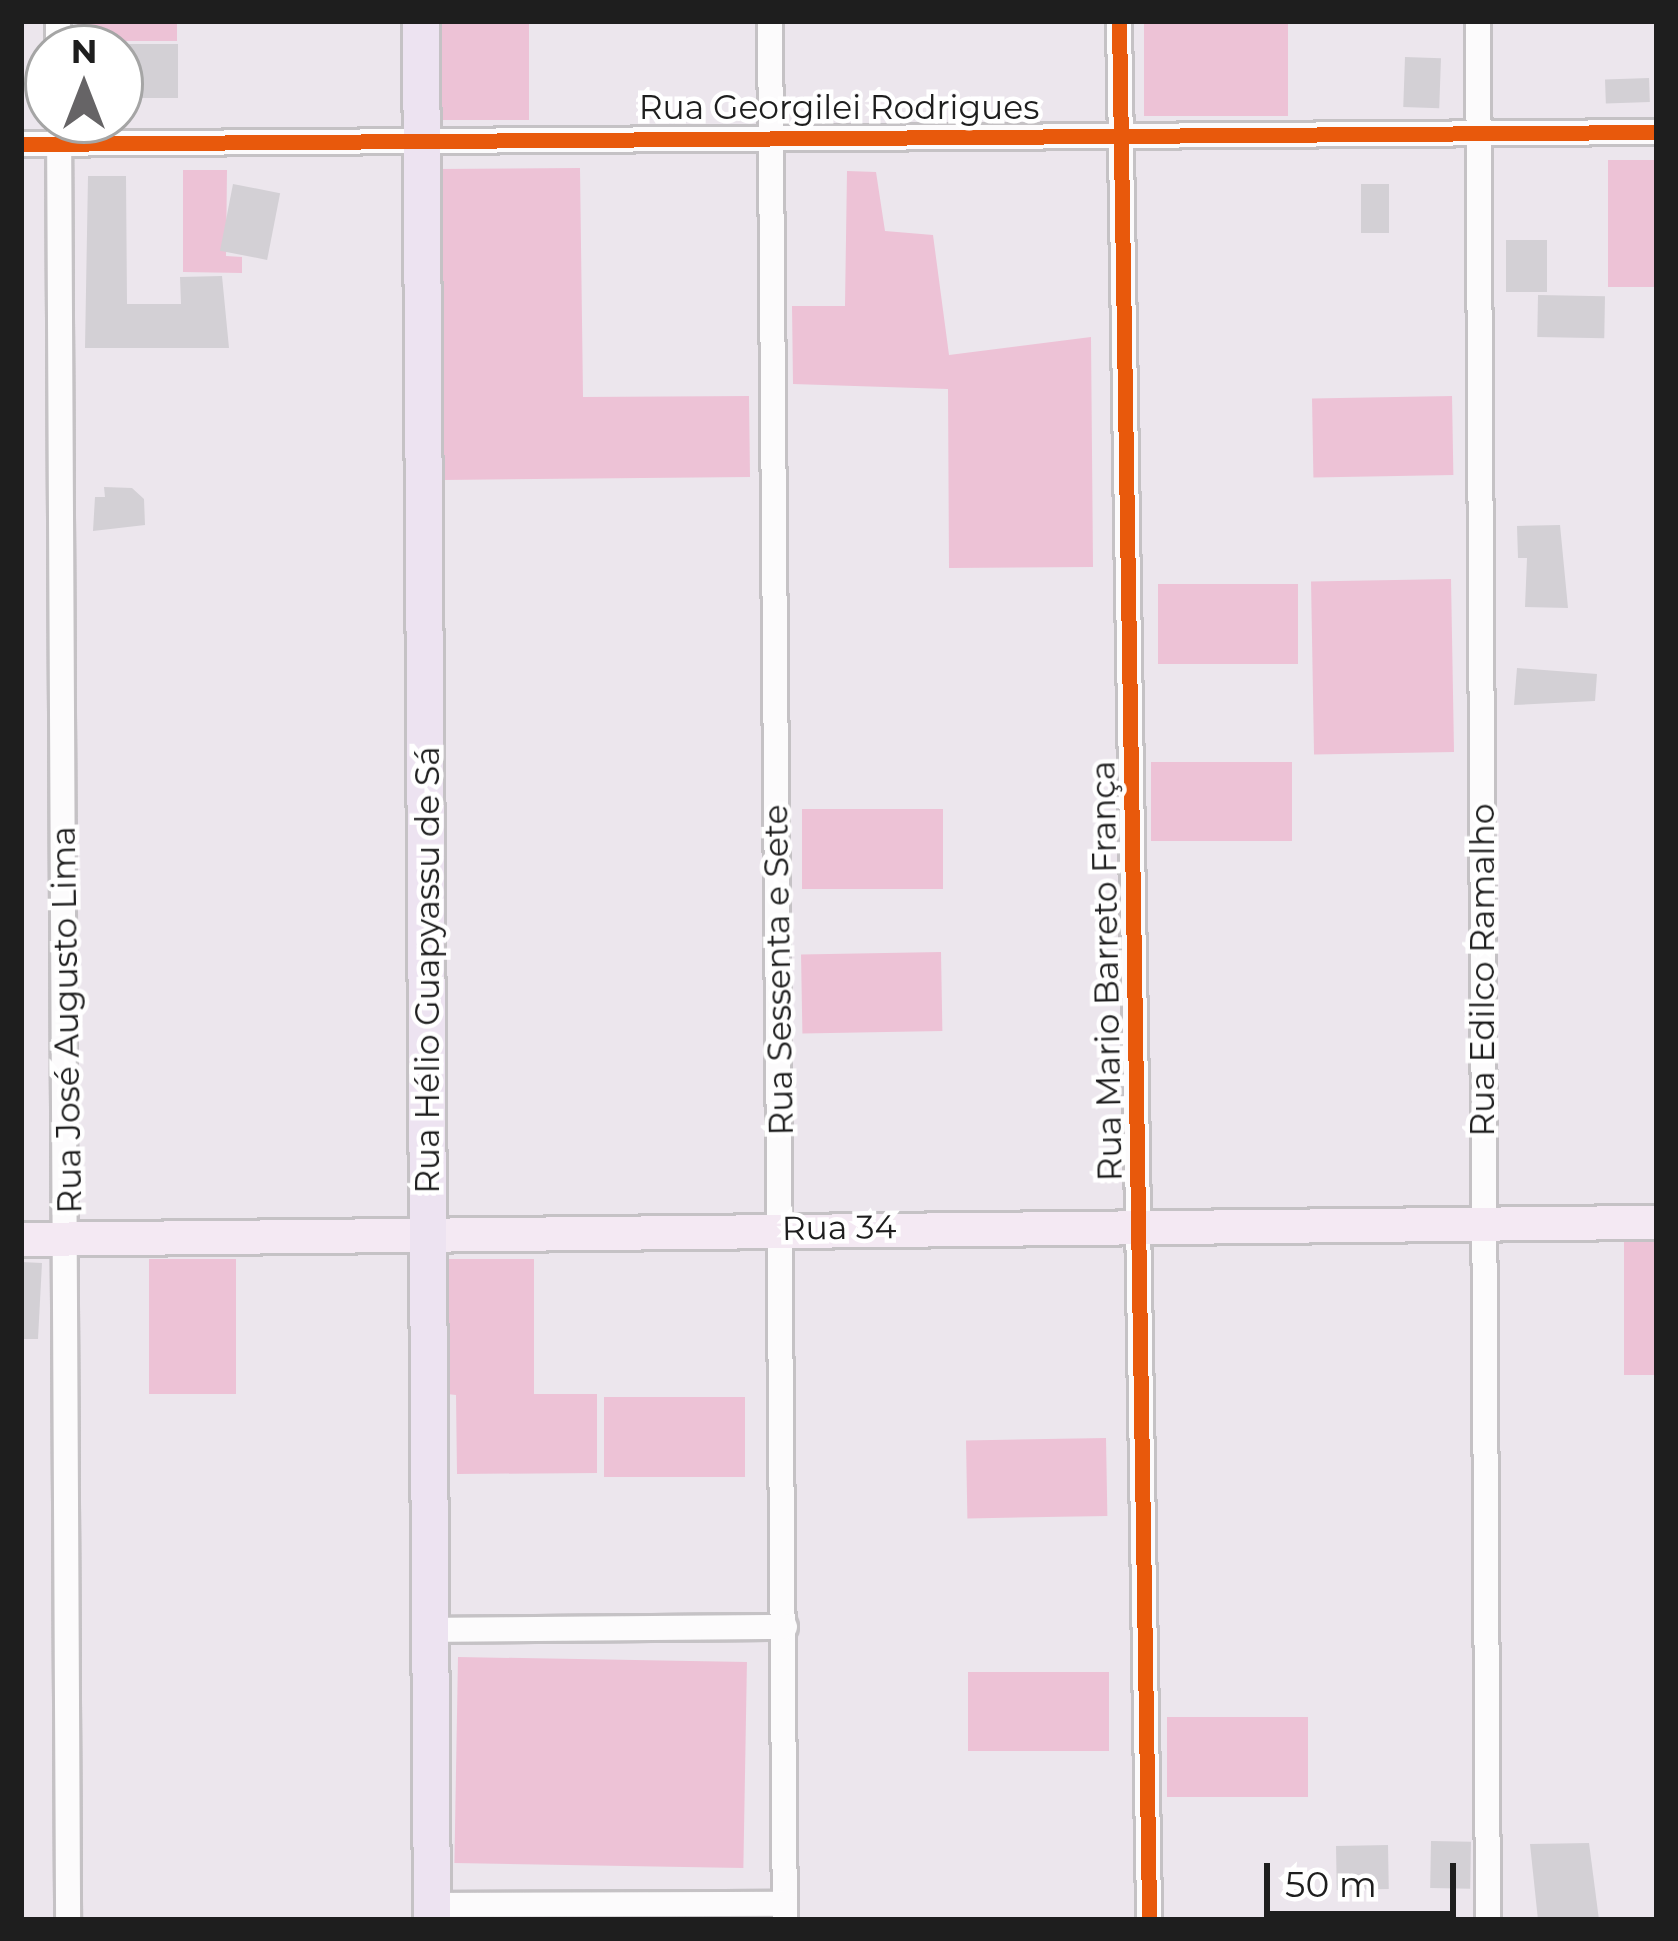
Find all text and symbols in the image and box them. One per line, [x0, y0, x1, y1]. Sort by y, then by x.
north arrow [24, 24, 144, 144]
text: N [71, 31, 97, 71]
street label: Rua Georgilei Rodrigues [639, 88, 1039, 128]
street label: Rua Hélio Guapyassu de Sá [408, 746, 448, 1194]
street label: Rua Mario Barreto França [1084, 760, 1130, 1182]
street label: Rua Edilco Ramalho [1463, 803, 1503, 1137]
street label: Rua Sessenta e Sete [756, 804, 802, 1136]
street label: Rua José Augusto Lima [44, 826, 90, 1214]
street label: Rua 34 [781, 1207, 897, 1249]
scale bar [1270, 1839, 1462, 1913]
text: 50 m [1285, 1862, 1377, 1906]

